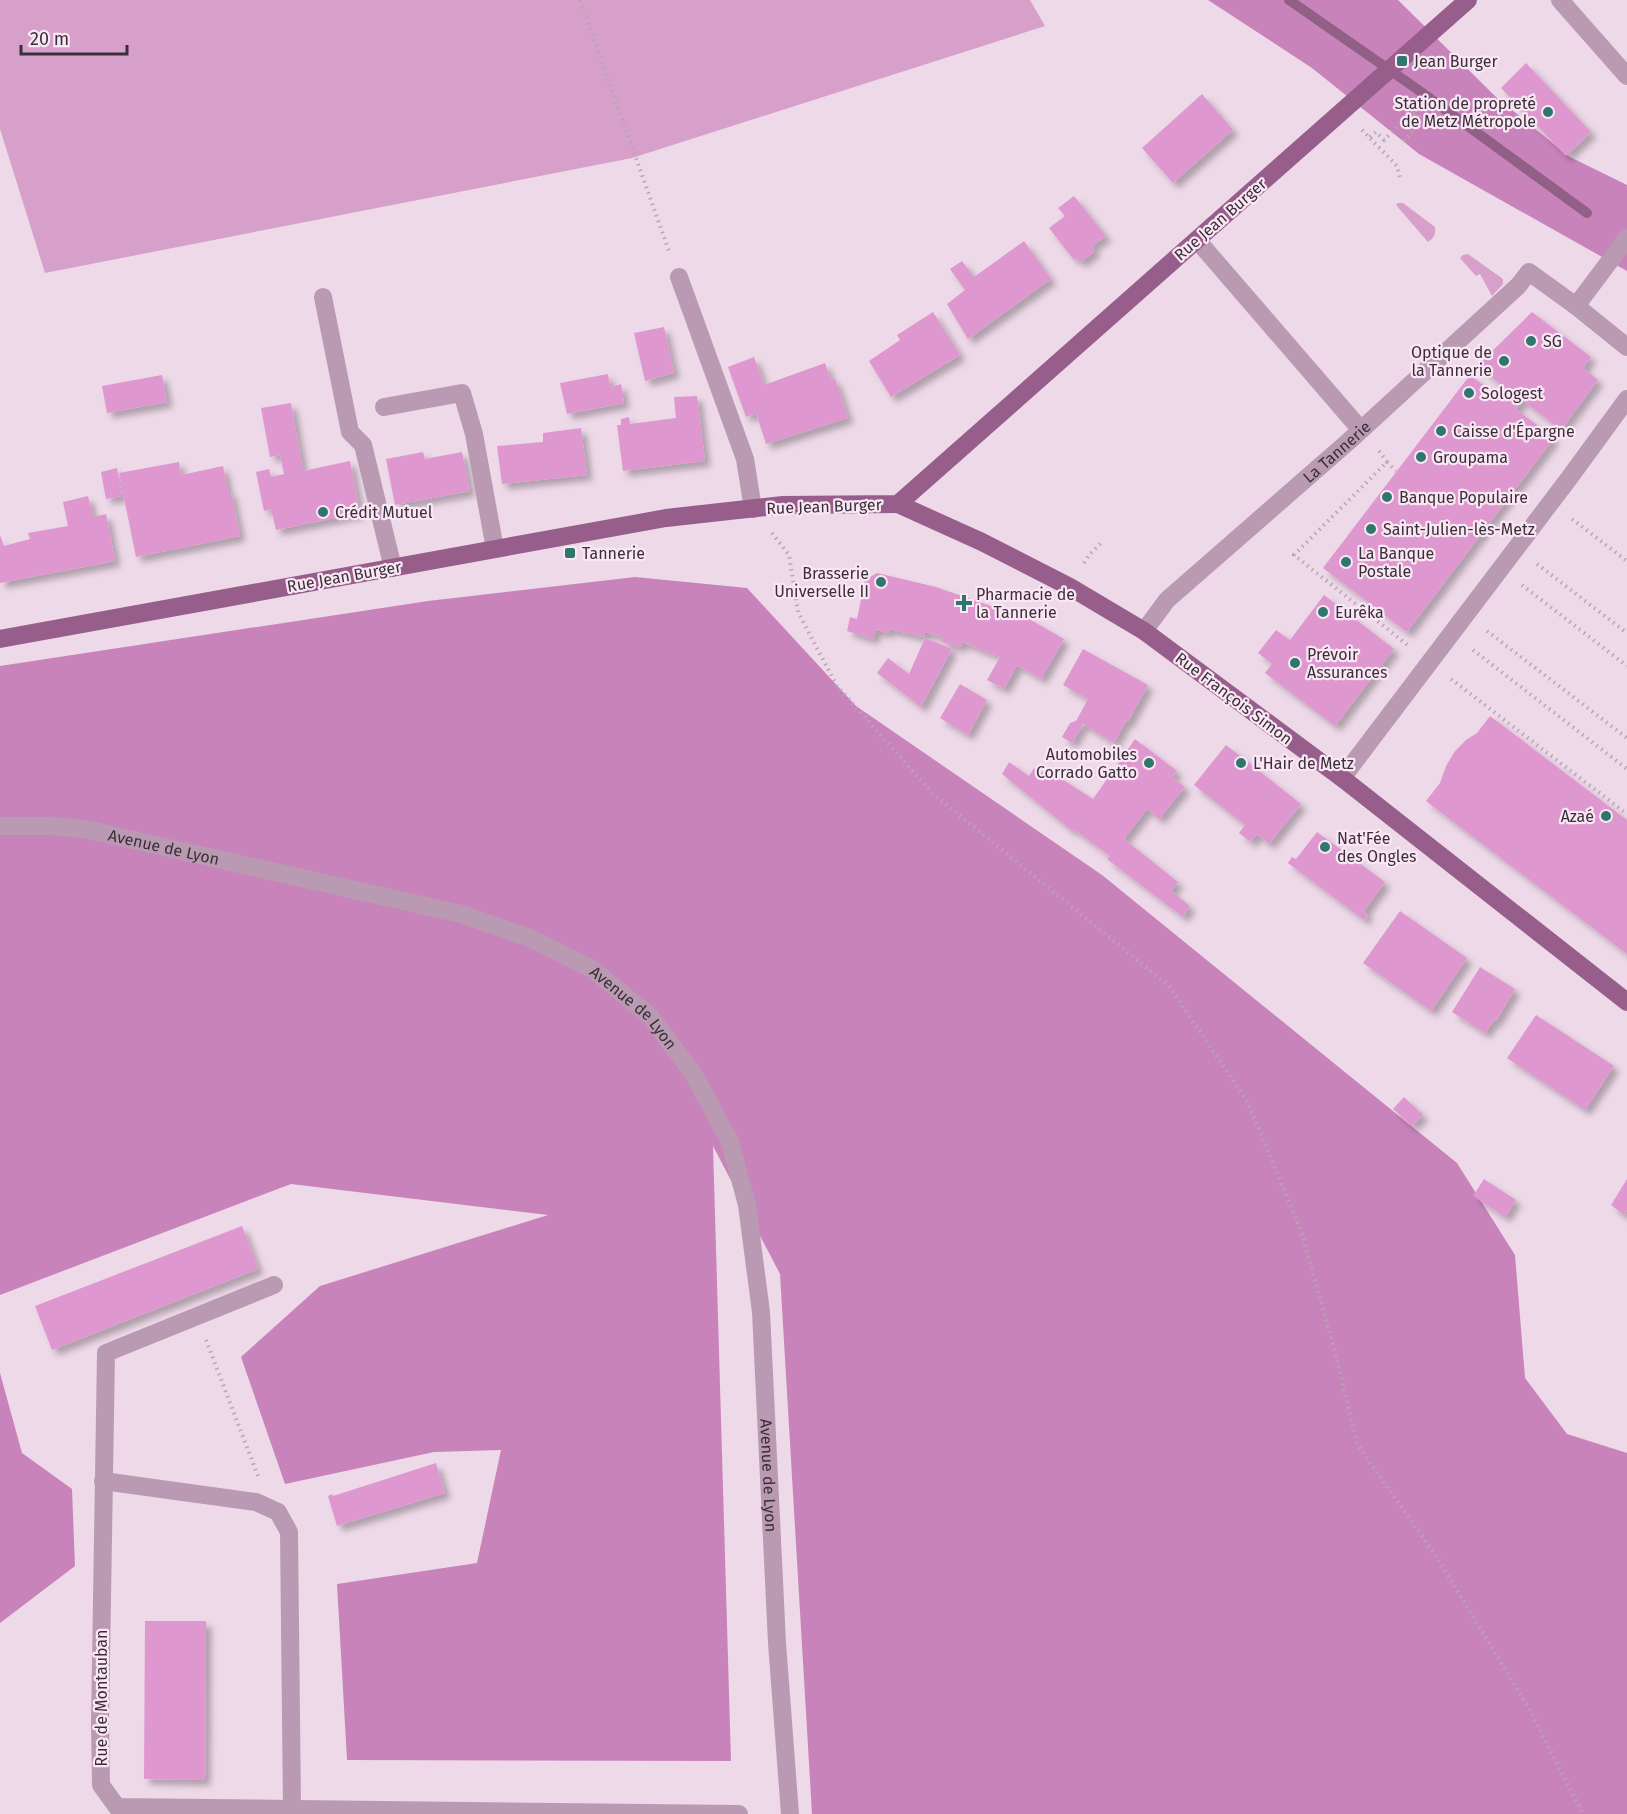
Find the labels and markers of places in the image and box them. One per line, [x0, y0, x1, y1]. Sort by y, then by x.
place label: Jean Burger [1414, 52, 1499, 71]
marker: Jean Burger [1395, 54, 1409, 68]
place label: Station de propreté de Metz Métropole [1394, 94, 1536, 131]
marker: Station de propreté de Metz Métropole [1541, 105, 1555, 119]
place label: SG [1543, 332, 1562, 351]
marker: SG [1524, 334, 1538, 348]
place label: Optique de la Tannerie [1411, 343, 1492, 380]
marker: Optique de la Tannerie [1497, 354, 1511, 368]
place label: Sologest [1481, 384, 1543, 403]
marker: Sologest [1462, 386, 1476, 400]
place label: Caisse d'Épargne [1453, 421, 1575, 441]
marker: Caisse d'Épargne [1434, 424, 1448, 438]
place label: Groupama [1433, 448, 1508, 467]
marker: Groupama [1414, 450, 1428, 464]
place label: Banque Populaire [1399, 488, 1528, 507]
marker: Banque Populaire [1380, 490, 1394, 504]
place label: Crédit Mutuel [335, 503, 433, 522]
marker: Crédit Mutuel [316, 505, 330, 519]
place label: Saint-Julien-lès-Metz [1383, 520, 1535, 539]
marker: Saint-Julien-lès-Metz [1364, 522, 1378, 536]
place label: Tannerie [582, 544, 645, 563]
place label: La Banque Postale [1358, 544, 1434, 581]
marker: Tannerie [563, 546, 577, 560]
marker: La Banque Postale [1339, 555, 1353, 569]
place label: Brasserie Universelle II [774, 564, 869, 601]
marker: Brasserie Universelle II [874, 575, 888, 589]
place label: Pharmacie de la Tannerie [976, 585, 1075, 622]
marker: Pharmacie de la Tannerie [957, 596, 971, 610]
place label: Eurêka [1335, 603, 1384, 622]
marker: Eurêka [1316, 605, 1330, 619]
place label: Prévoir Assurances [1307, 645, 1387, 682]
marker: Prévoir Assurances [1288, 656, 1302, 670]
place label: Automobiles Corrado Gatto [1036, 745, 1137, 782]
place label: L'Hair de Metz [1253, 754, 1354, 773]
marker: Automobiles Corrado Gatto [1142, 756, 1156, 770]
marker: L'Hair de Metz [1234, 756, 1248, 770]
place label: Azaé [1561, 807, 1594, 826]
marker: Azaé [1599, 809, 1613, 823]
place label: Nat'Fée des Ongles [1337, 829, 1417, 866]
marker: Nat'Fée des Ongles [1318, 840, 1332, 854]

